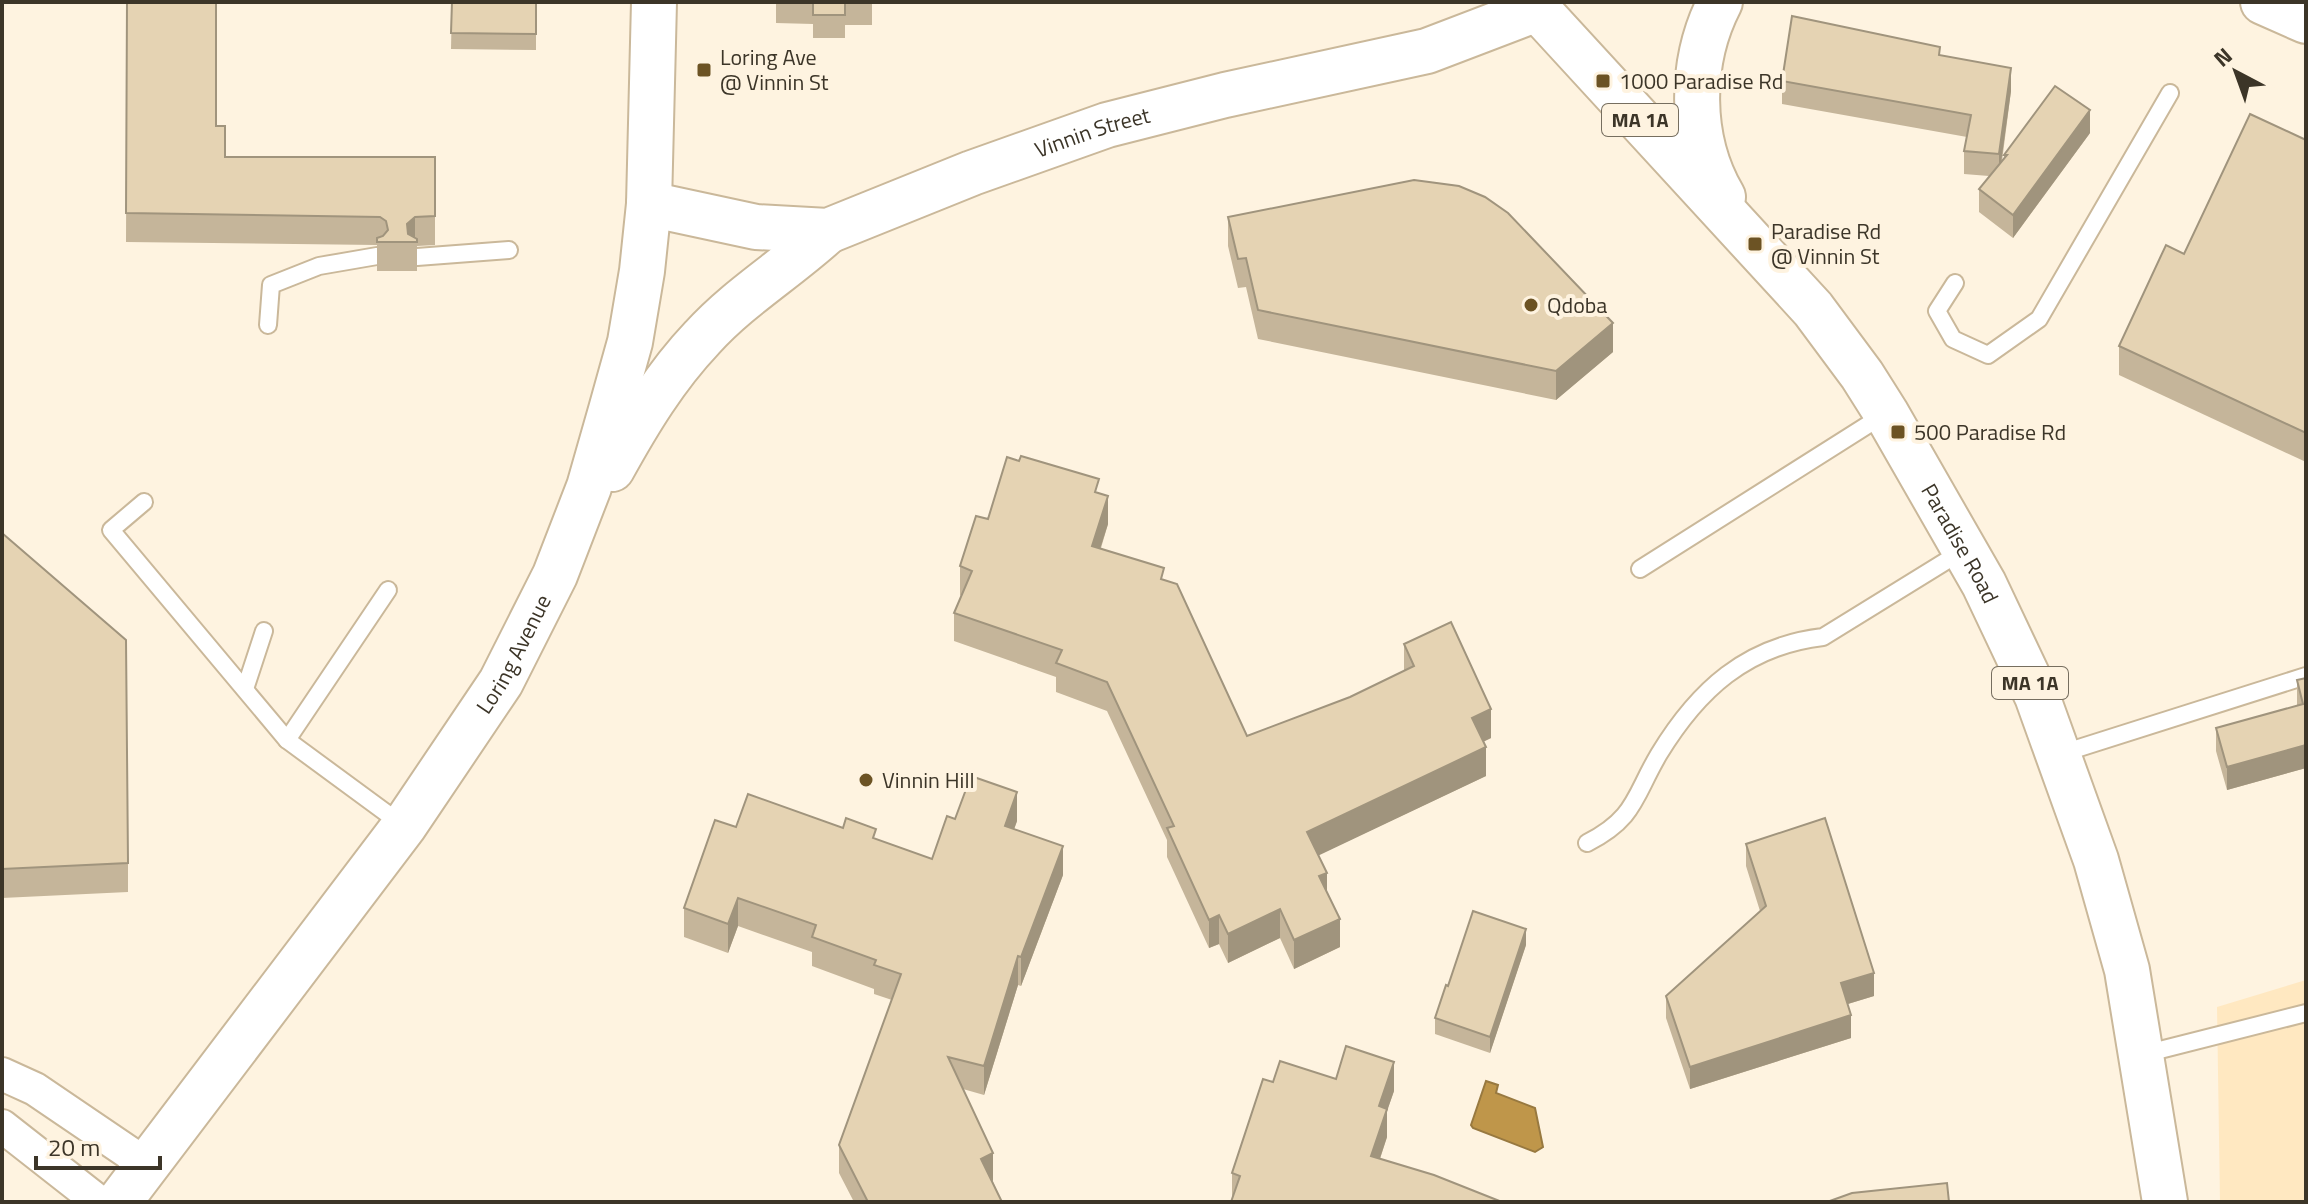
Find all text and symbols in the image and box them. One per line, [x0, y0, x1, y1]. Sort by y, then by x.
north arrow [2196, 32, 2276, 112]
text: N [2206, 39, 2240, 75]
place label: Loring Ave @ Vinnin St [720, 40, 829, 99]
marker: Loring Ave @ Vinnin St [695, 61, 713, 79]
place label: 1000 Paradise Rd [1619, 64, 1783, 98]
marker: 1000 Paradise Rd [1594, 72, 1612, 90]
street label: Vinnin Street [1030, 98, 1154, 166]
road number: MA 1A [1602, 104, 1678, 136]
place label: Paradise Rd @ Vinnin St [1771, 214, 1881, 273]
marker: Paradise Rd @ Vinnin St [1746, 235, 1764, 253]
place label: Qdoba [1547, 288, 1607, 322]
marker: Qdoba [1522, 296, 1540, 314]
place label: 500 Paradise Rd [1914, 415, 2066, 449]
marker: 500 Paradise Rd [1889, 423, 1907, 441]
street label: Paradise Road [1913, 477, 2008, 609]
street label: Loring Avenue [467, 588, 560, 721]
road number: MA 1A [1992, 667, 2068, 699]
place label: Vinnin Hill [882, 763, 975, 797]
marker: Vinnin Hill [857, 771, 875, 789]
scale bar [36, 1120, 160, 1170]
text: 20 m [48, 1129, 100, 1165]

